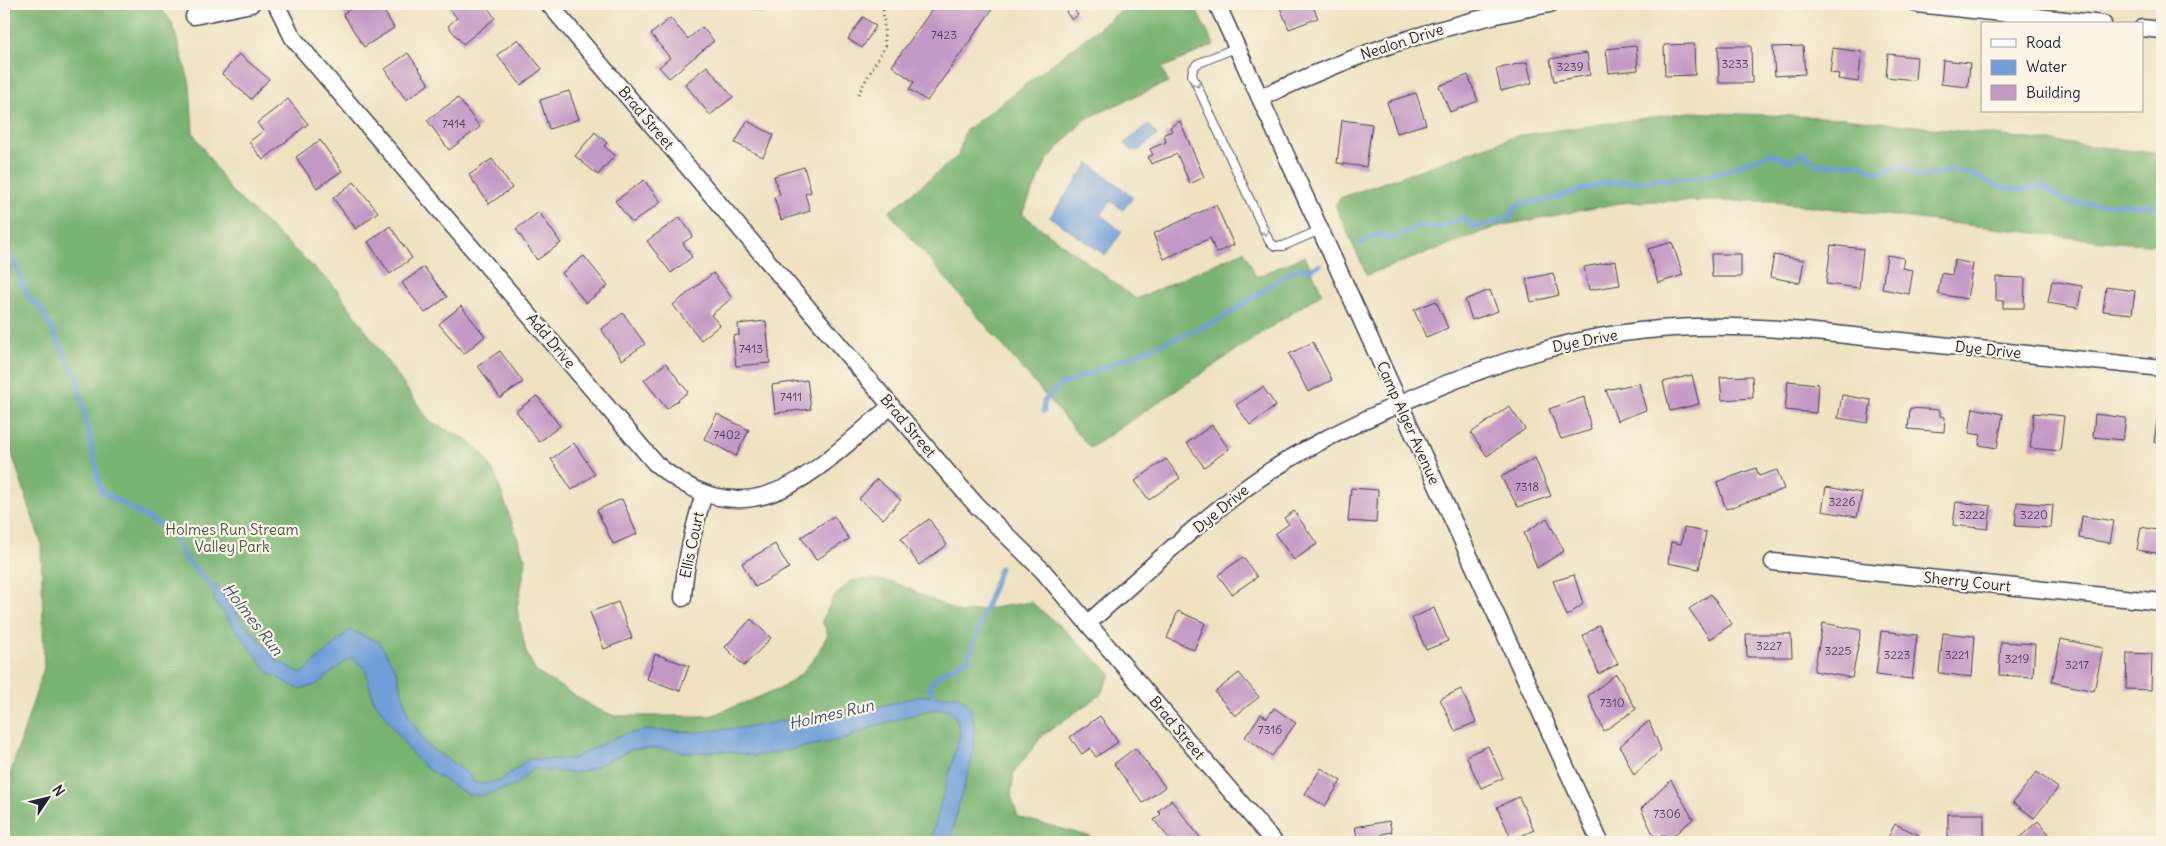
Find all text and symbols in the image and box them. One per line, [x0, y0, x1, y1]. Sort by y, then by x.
street label: Nealon Drive [1358, 19, 1446, 64]
legend [1981, 22, 2144, 112]
house number: 7423 [931, 27, 957, 42]
text: Road [2026, 33, 2061, 52]
house number: 3233 [1721, 56, 1749, 71]
text: Water [2026, 57, 2067, 76]
house number: 3239 [1556, 59, 1584, 74]
one-way arrow [1190, 79, 1200, 88]
street label: Brad Street [614, 82, 678, 153]
text: Building [2026, 83, 2081, 102]
house number: 7414 [442, 116, 466, 131]
one-way arrow [1259, 227, 1269, 236]
street label: Add Drive [523, 309, 580, 372]
street label: Dye Drive [1551, 325, 1619, 356]
street label: Dye Drive [1954, 337, 2022, 362]
house number: 7413 [739, 341, 763, 356]
street label: Camp Alger Avenue [1373, 358, 1444, 487]
house number: 7411 [780, 389, 802, 404]
street label: Brad Street [876, 390, 940, 461]
house number: 7402 [713, 427, 741, 442]
house number: 7318 [1515, 479, 1539, 494]
street label: Dye Drive [1189, 480, 1252, 537]
house number: 3226 [1829, 494, 1856, 509]
house number: 3222 [1959, 507, 1986, 522]
house number: 3220 [2020, 507, 2048, 522]
street label: Ellis Court [675, 510, 708, 580]
park label: Holmes Run Stream Valley Park [165, 520, 299, 556]
street label: Sherry Court [1923, 567, 2012, 596]
water label: Holmes Run [218, 579, 288, 660]
house number: 3227 [1756, 638, 1782, 653]
house number: 3225 [1825, 643, 1852, 658]
house number: 3223 [1884, 647, 1911, 662]
house number: 3221 [1945, 647, 1969, 662]
house number: 3219 [2004, 651, 2030, 666]
house number: 3217 [2065, 657, 2089, 672]
street label: Brad Street [1145, 692, 1209, 763]
water label: Holmes Run [787, 694, 876, 733]
house number: 7310 [1599, 695, 1625, 710]
house number: 7316 [1258, 722, 1282, 737]
north arrow [22, 774, 72, 824]
text: N [48, 781, 69, 800]
house number: 7306 [1653, 806, 1681, 821]

